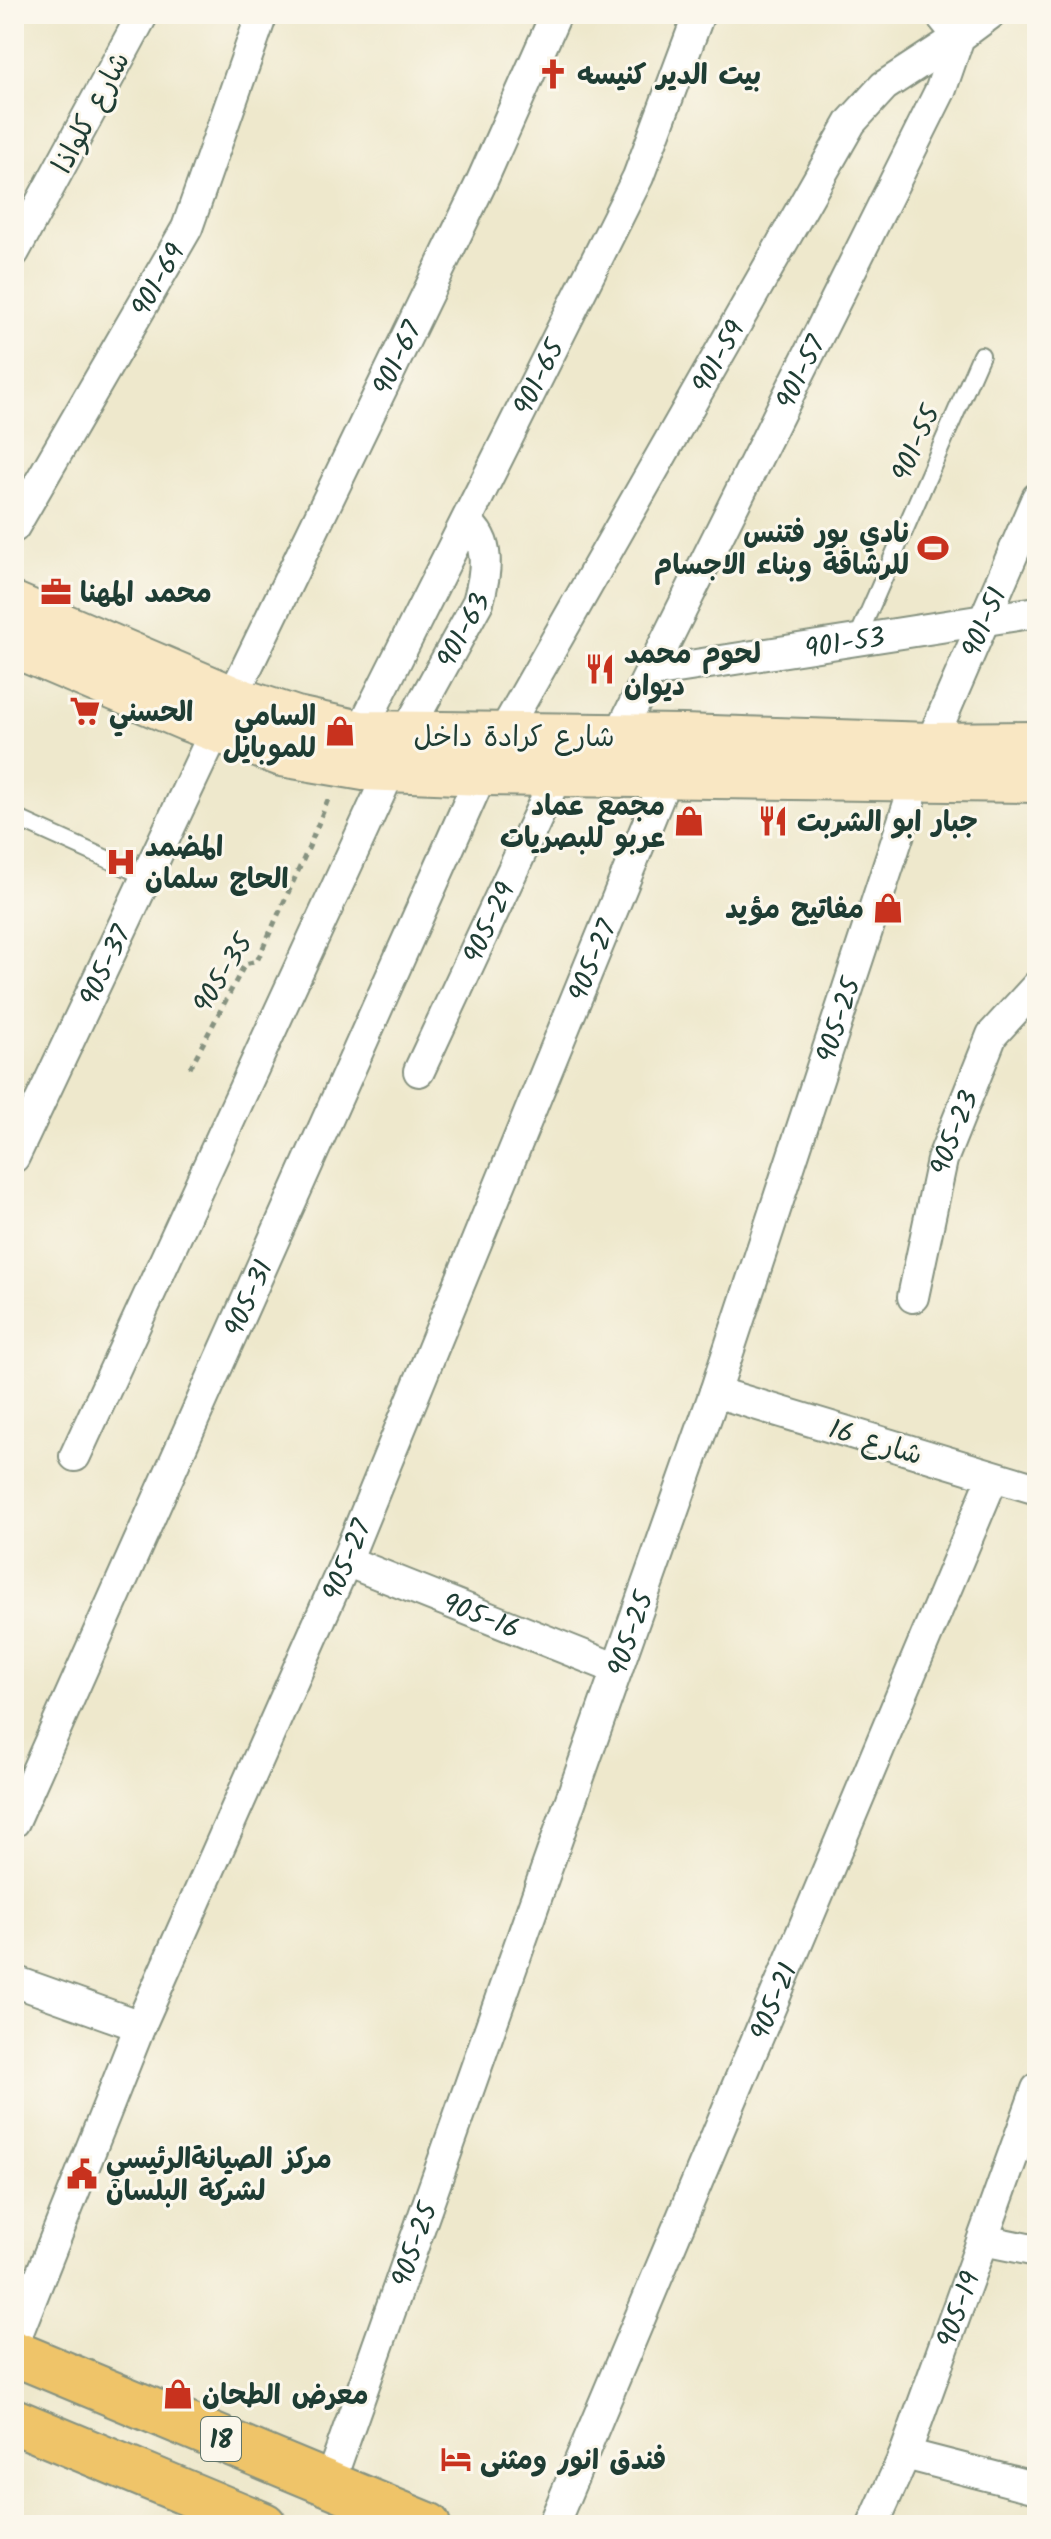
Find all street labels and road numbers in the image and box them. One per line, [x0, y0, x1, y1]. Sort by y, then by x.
street label: شارع كلواذا [41, 44, 143, 182]
street label: 901-69 [120, 235, 199, 326]
street label: 901-59 [681, 312, 759, 403]
street label: 901-67 [362, 313, 436, 404]
street label: 901-57 [765, 327, 840, 418]
street label: 901-65 [502, 331, 579, 424]
street label: 901-55 [881, 397, 955, 489]
street label: 901-51 [950, 581, 1021, 666]
street label: 901-63 [426, 588, 504, 677]
street label: 901-53 [802, 616, 888, 673]
street label: شارع كرادة داخل [413, 716, 615, 761]
street label: 905-29 [452, 875, 529, 972]
street label: 905-27 [557, 912, 631, 1009]
street label: 905-37 [68, 918, 146, 1014]
street label: 905-35 [182, 924, 267, 1023]
street label: 905-25 [805, 971, 876, 1069]
street label: 905-23 [920, 1084, 993, 1179]
street label: 905-31 [213, 1253, 287, 1345]
street label: شارع 16 [823, 1408, 928, 1479]
street label: 905-27 [311, 1512, 386, 1609]
street label: 905-16 [435, 1582, 526, 1653]
street label: 905-25 [596, 1584, 668, 1683]
street label: 905-21 [739, 1956, 812, 2048]
street label: 905-25 [380, 2195, 452, 2294]
street label: 905-19 [925, 2265, 994, 2354]
road number: 18 [201, 2417, 241, 2461]

